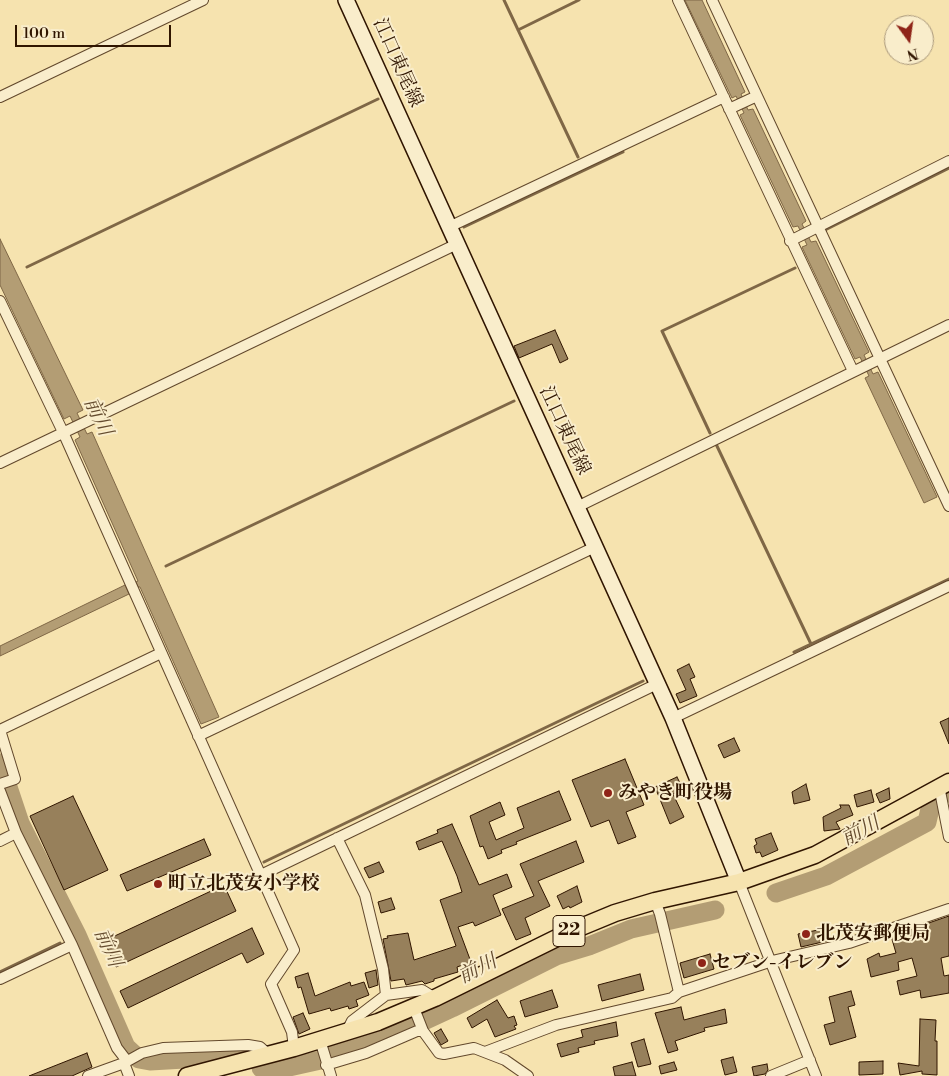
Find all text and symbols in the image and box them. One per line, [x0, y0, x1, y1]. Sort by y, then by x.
scale bar [18, 15, 174, 47]
street label: 江口東尾線 [367, 15, 427, 111]
north arrow [884, 15, 934, 65]
text: 100 m [23, 24, 65, 43]
text: N [905, 44, 920, 64]
street label: 江口東尾線 [534, 383, 594, 479]
water label: 前川 [78, 394, 116, 440]
place label: みやき町役場 [618, 782, 732, 804]
marker: みやき町役場 [602, 787, 614, 799]
water label: 前川 [838, 812, 884, 852]
place label: 町立北茂安小学校 [168, 873, 320, 895]
marker: 町立北茂安小学校 [152, 878, 164, 890]
road number: 22 [553, 916, 585, 946]
place label: 北茂安郵便局 [816, 923, 930, 945]
water label: 前川 [88, 925, 126, 971]
marker: 北茂安郵便局 [800, 928, 812, 940]
water label: 前川 [455, 950, 501, 990]
place label: セブン-イレブン [712, 952, 853, 974]
marker: セブン-イレブン [696, 957, 708, 969]

